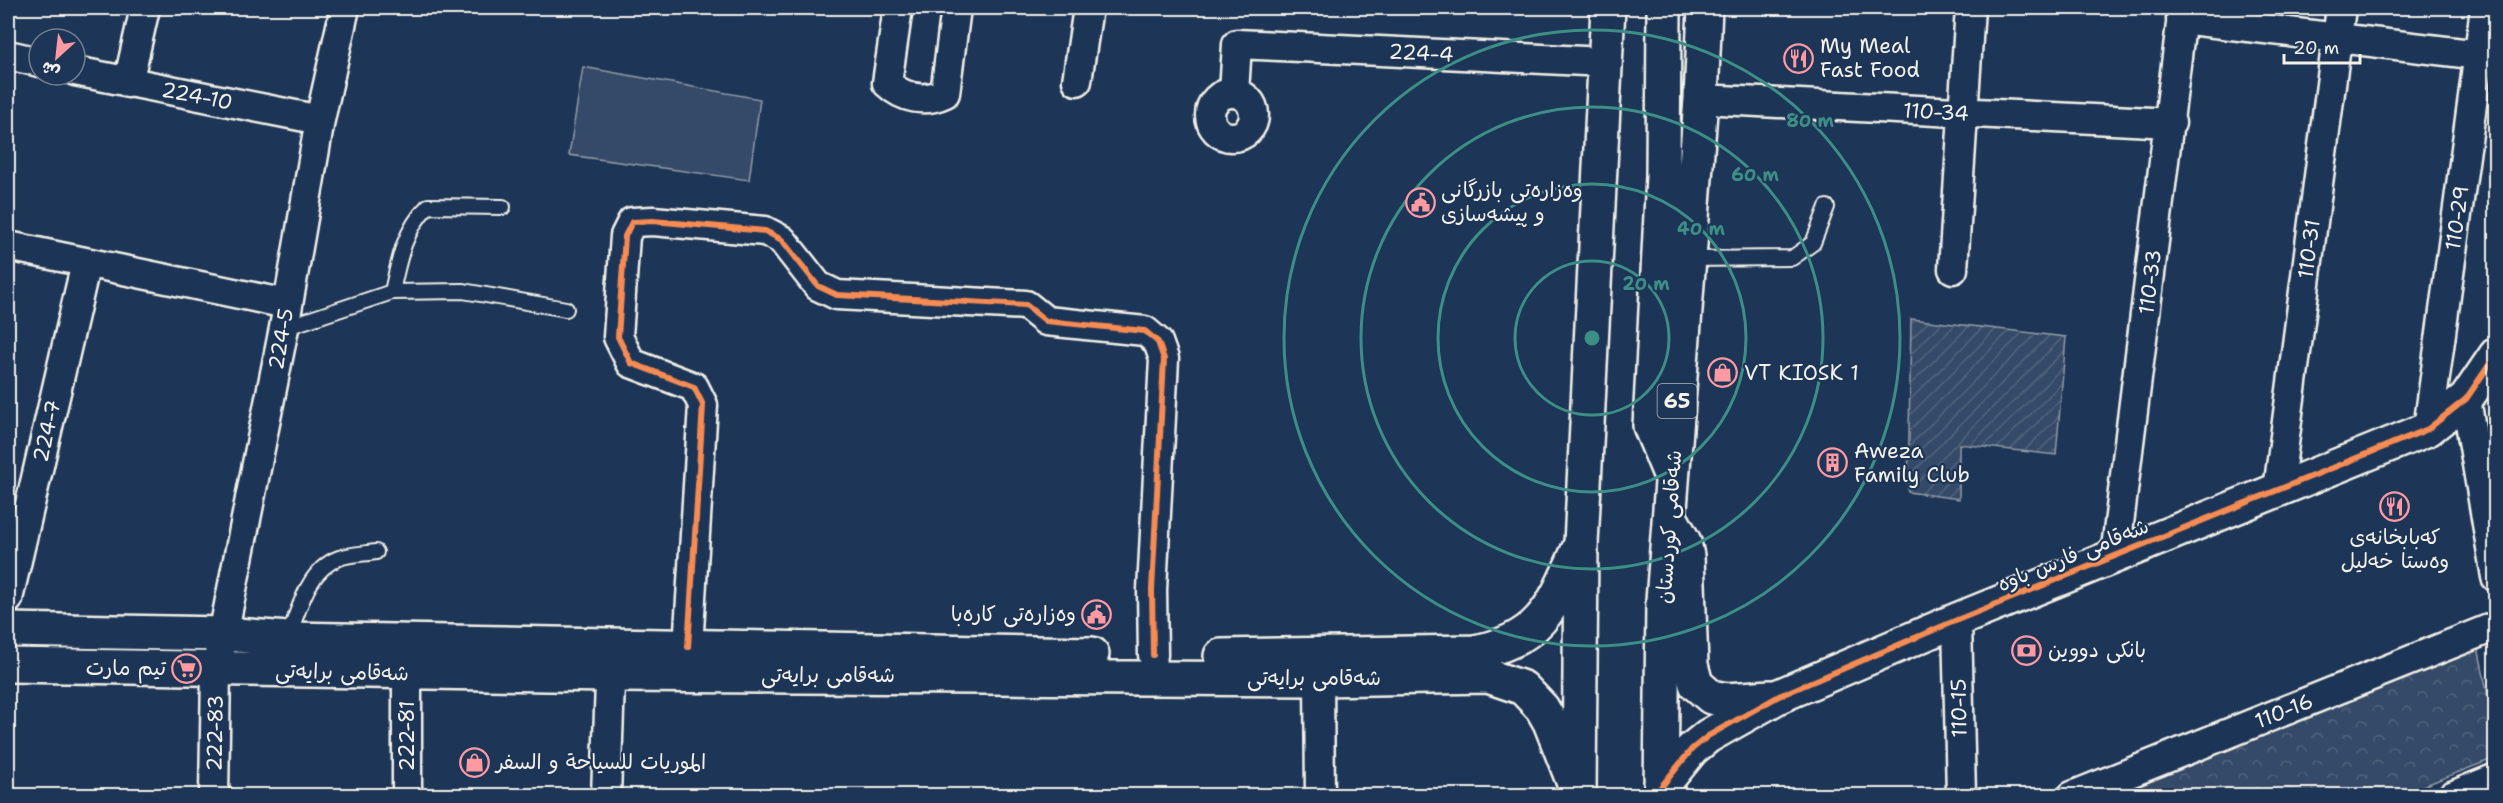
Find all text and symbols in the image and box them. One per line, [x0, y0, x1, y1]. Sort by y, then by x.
north arrow [27, 27, 87, 87]
scale bar [2284, 27, 2360, 65]
place label: My Meal Fast Food [1820, 32, 1920, 84]
text: 20 m [2293, 36, 2339, 60]
street label: 224-4 [1388, 37, 1454, 69]
restaurant icon: My Meal Fast Food [1783, 42, 1815, 74]
text: ش [38, 57, 63, 83]
street label: 224-10 [159, 75, 235, 117]
street label: 110-34 [1902, 96, 1970, 128]
text: 80 m [1786, 109, 1834, 133]
text: 60 m [1731, 163, 1779, 187]
place label: وەزارەتی بازرگانی و پیشەسازی [1441, 176, 1583, 228]
street label: 110-29 [2439, 184, 2475, 252]
public building icon: وەزارەتی بازرگانی و پیشەسازی [1404, 186, 1436, 218]
text: 40 m [1677, 217, 1725, 241]
street label: 110-31 [2291, 218, 2327, 280]
street label: 110-33 [2132, 248, 2168, 316]
text: 20 m [1622, 272, 1670, 296]
street label: 224-5 [262, 306, 300, 372]
centre of rings [1582, 328, 1602, 348]
shop icon: VT KIOSK 1 [1707, 357, 1739, 389]
place label: VT KIOSK 1 [1744, 359, 1859, 387]
road number: 65 [1658, 384, 1696, 418]
street label: 224-7 [26, 397, 68, 465]
place label: Aweza Family Club [1854, 437, 1970, 489]
building icon: Aweza Family Club [1817, 447, 1849, 479]
street label: شەقامی کوردستان [1650, 449, 1688, 605]
restaurant icon: کەبابخانەی وەستا خەلیل [2379, 490, 2411, 522]
street label: شەقامی فارس باوە [1993, 512, 2153, 598]
place label: کەبابخانەی وەستا خەلیل [2341, 523, 2449, 575]
public building icon: وەزارەتی کارەبا [1081, 598, 1113, 630]
place label: وەزارەتی کارەبا [951, 600, 1076, 628]
bank icon: بانکی دووین [2011, 634, 2043, 666]
place label: بانکی دووین [2048, 636, 2146, 664]
supermarket icon: تيم مارت [171, 652, 203, 684]
place label: تيم مارت [86, 654, 167, 684]
street label: شەقامی برایەتی [275, 657, 409, 687]
street label: شەقامی برایەتی [761, 661, 895, 689]
street label: شەقامی برایەتی [1247, 664, 1381, 692]
street label: 110-15 [1944, 678, 1974, 738]
street label: 110-16 [2251, 687, 2317, 735]
street label: 222-83 [200, 694, 230, 772]
street label: 222-81 [393, 700, 421, 772]
shop icon: الموريات للسياحة و السفر [459, 746, 491, 778]
place label: الموريات للسياحة و السفر [494, 748, 706, 776]

